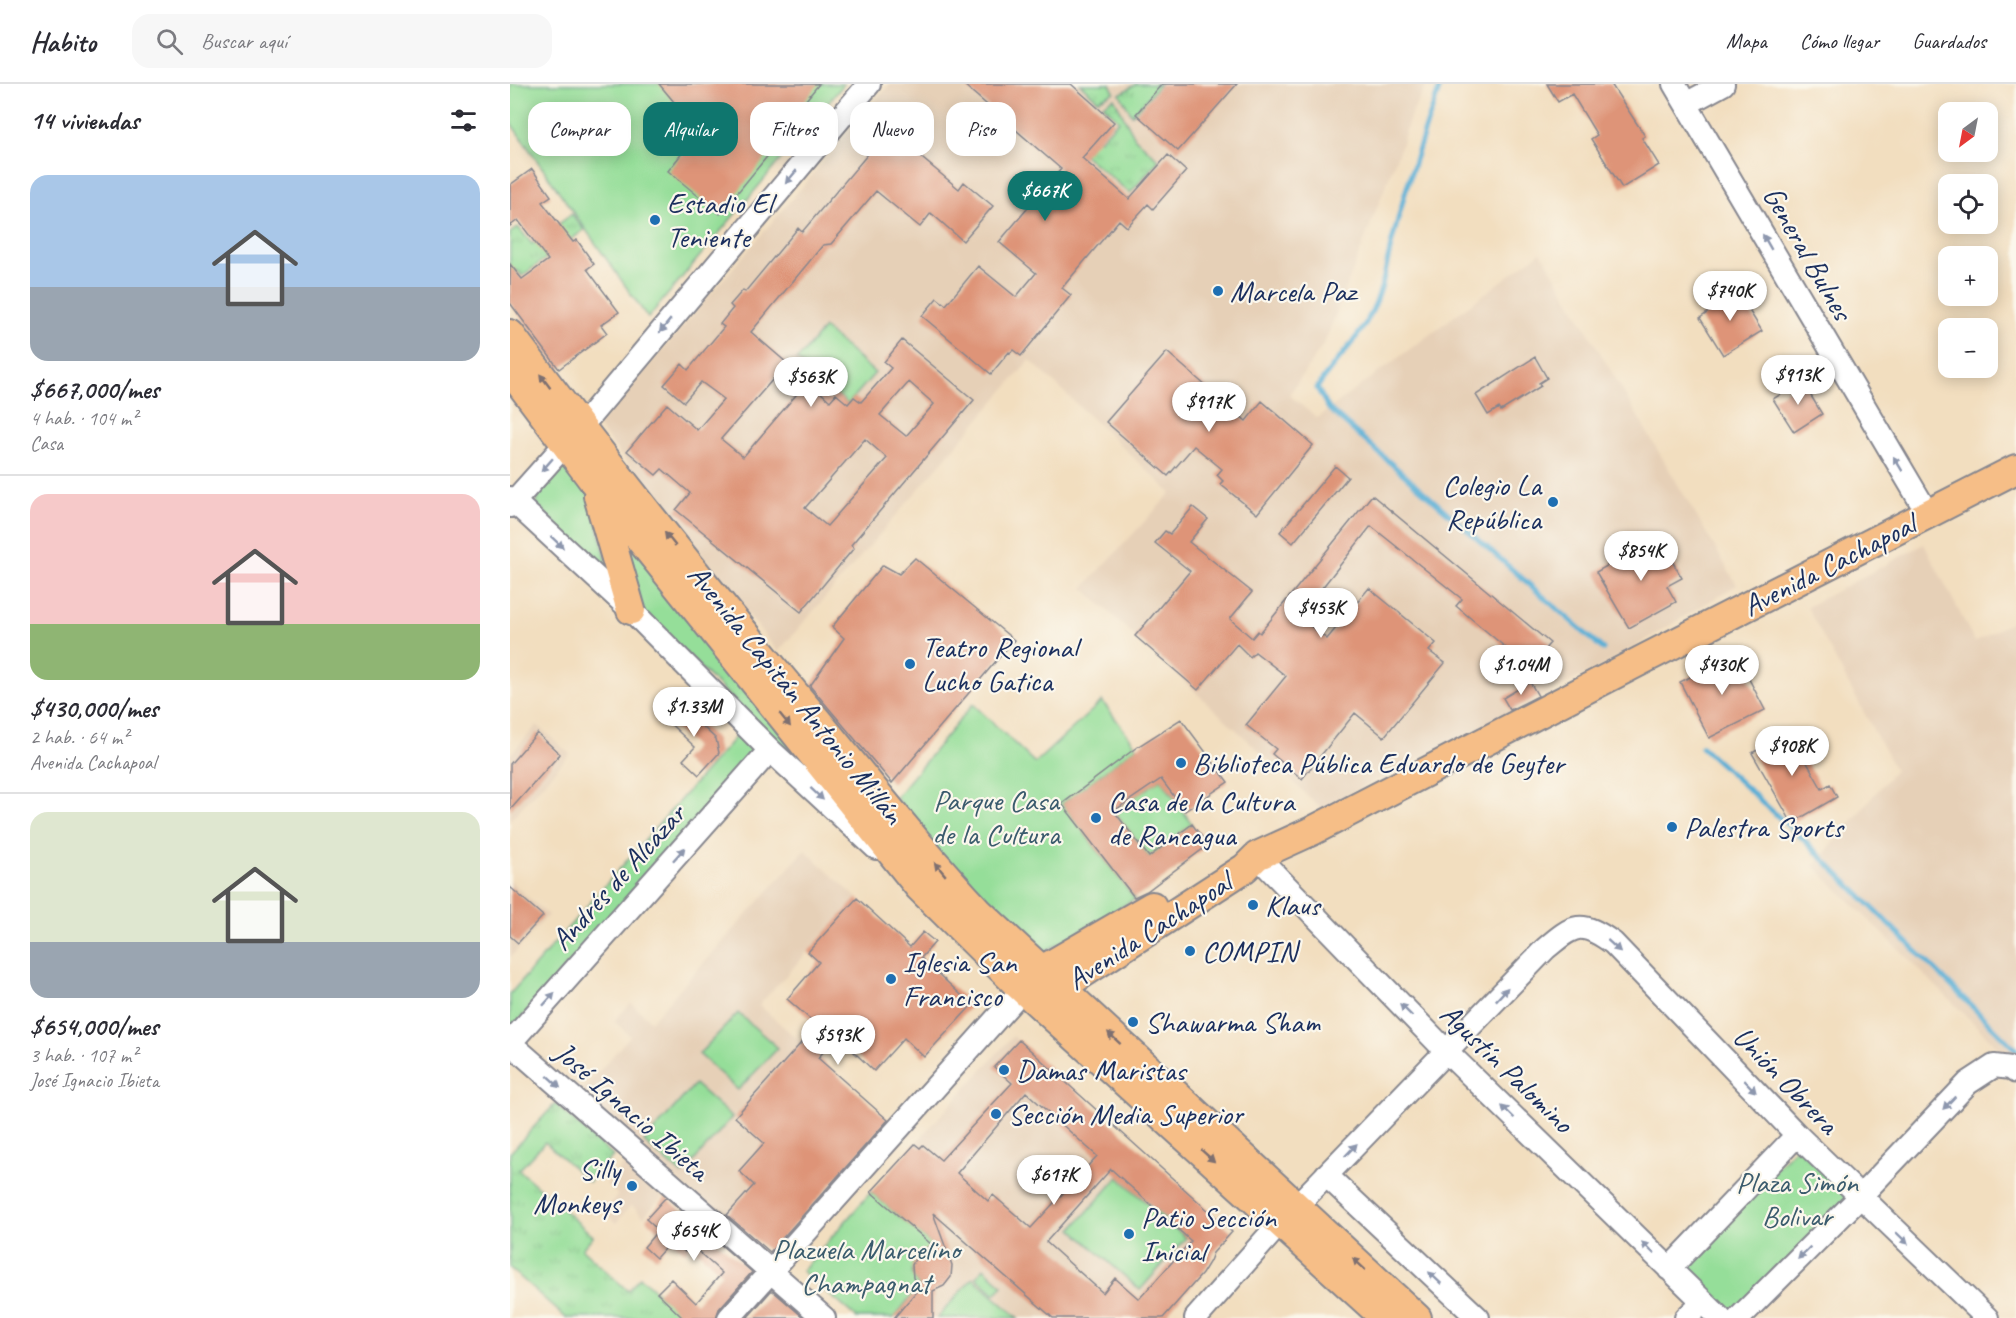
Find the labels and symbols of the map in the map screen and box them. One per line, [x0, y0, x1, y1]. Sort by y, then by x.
north arrow [1938, 102, 1998, 162]
one-way arrow [784, 169, 797, 185]
pin: $667K [1003, 171, 1087, 222]
street label: General Bulnes [1754, 179, 1863, 329]
place label: Estadio El Teniente [667, 184, 777, 256]
marker: Estadio El Teniente [648, 213, 662, 227]
one-way arrow [1762, 233, 1772, 250]
pin: $740K [1688, 271, 1772, 322]
place label: Marcela Paz [1230, 272, 1359, 310]
marker: Marcela Paz [1211, 284, 1225, 298]
one-way arrow [659, 318, 672, 333]
pin: $913K [1756, 355, 1840, 406]
pin: $563K [769, 357, 853, 408]
one-way arrow [539, 373, 551, 389]
pin: $917K [1167, 382, 1251, 433]
one-way arrow [1893, 455, 1903, 472]
one-way arrow [541, 457, 554, 472]
place label: Colegio La República [1443, 466, 1543, 538]
marker: Colegio La República [1546, 495, 1560, 509]
street label: Avenida Cachapoal [1736, 503, 1926, 625]
pin: $854K [1599, 531, 1683, 582]
one-way arrow [664, 532, 676, 547]
one-way arrow [549, 535, 564, 548]
street label: Avenida Capitán Antonio Millán [679, 556, 913, 833]
pin: $453K [1279, 588, 1363, 639]
place label: Teatro Regional Lucho Gatica [922, 628, 1082, 700]
pin: $1.04M [1472, 645, 1570, 696]
pin: $430K [1680, 645, 1764, 696]
marker: Teatro Regional Lucho Gatica [903, 657, 917, 671]
pin: $1.33M [645, 687, 743, 738]
one-way arrow [778, 712, 791, 728]
pin: $908K [1750, 726, 1834, 777]
place label: Biblioteca Pública Eduardo de Geyter [1193, 744, 1567, 782]
marker: Biblioteca Pública Eduardo de Geyter [1174, 756, 1188, 770]
park label: Parque Casa de la Cultura [932, 781, 1062, 853]
place label: Casa de la Cultura de Rancagua [1108, 782, 1296, 854]
one-way arrow [810, 787, 825, 801]
street label: Andrés de Alcázar [542, 794, 695, 958]
place label: Palestra Sports [1684, 808, 1845, 846]
marker: Casa de la Cultura de Rancagua [1089, 811, 1103, 825]
marker: Palestra Sports [1665, 820, 1679, 834]
one-way arrow [672, 847, 685, 862]
one-way arrow [933, 861, 946, 877]
street label: Avenida Cachapoal [1060, 861, 1243, 998]
place label: Klaus [1265, 886, 1323, 924]
marker: Klaus [1246, 898, 1260, 912]
place label: COMPIN [1202, 932, 1301, 970]
one-way arrow [1607, 939, 1622, 953]
place label: Iglesia San Francisco [903, 943, 1018, 1015]
marker: COMPIN [1183, 944, 1197, 958]
marker: Iglesia San Francisco [884, 972, 898, 986]
one-way arrow [1494, 988, 1508, 1002]
one-way arrow [542, 992, 556, 1007]
street label: Agustín Palomino [1432, 995, 1583, 1142]
place label: Shawarma Sham [1145, 1003, 1321, 1041]
one-way arrow [1399, 1004, 1413, 1018]
pin: $593K [796, 1015, 880, 1066]
marker: Shawarma Sham [1126, 1015, 1140, 1029]
street label: Unión Obrera [1725, 1018, 1848, 1144]
one-way arrow [1107, 1031, 1122, 1045]
street label: José Ignacio Ibieta [545, 1032, 719, 1191]
place label: Damas Maristas [1016, 1051, 1188, 1089]
marker: Damas Maristas [997, 1063, 1011, 1077]
one-way arrow [546, 1075, 561, 1089]
one-way arrow [1743, 1078, 1757, 1093]
place label: Sección Media Superior [1008, 1095, 1245, 1133]
one-way arrow [1943, 1095, 1957, 1109]
one-way arrow [1502, 1105, 1516, 1119]
marker: Sección Media Superior [989, 1107, 1003, 1121]
one-way arrow [1344, 1143, 1358, 1157]
one-way arrow [1200, 1149, 1215, 1162]
place label: Silly Monkeys [533, 1150, 623, 1222]
pin: $617K [1012, 1155, 1096, 1206]
park label: Plaza Simón Bolivar [1736, 1163, 1860, 1235]
marker: Silly Monkeys [625, 1179, 639, 1193]
place label: Patio Sección Inicial [1141, 1198, 1277, 1270]
pin: $654K [652, 1211, 736, 1262]
marker: Patio Sección Inicial [1122, 1227, 1136, 1241]
park label: Plazuela Marcelino Champagnat [772, 1230, 963, 1302]
one-way arrow [1895, 1230, 1909, 1244]
one-way arrow [1640, 1241, 1655, 1255]
one-way arrow [1797, 1246, 1811, 1260]
one-way arrow [1351, 1257, 1366, 1271]
one-way arrow [1428, 1272, 1443, 1285]

